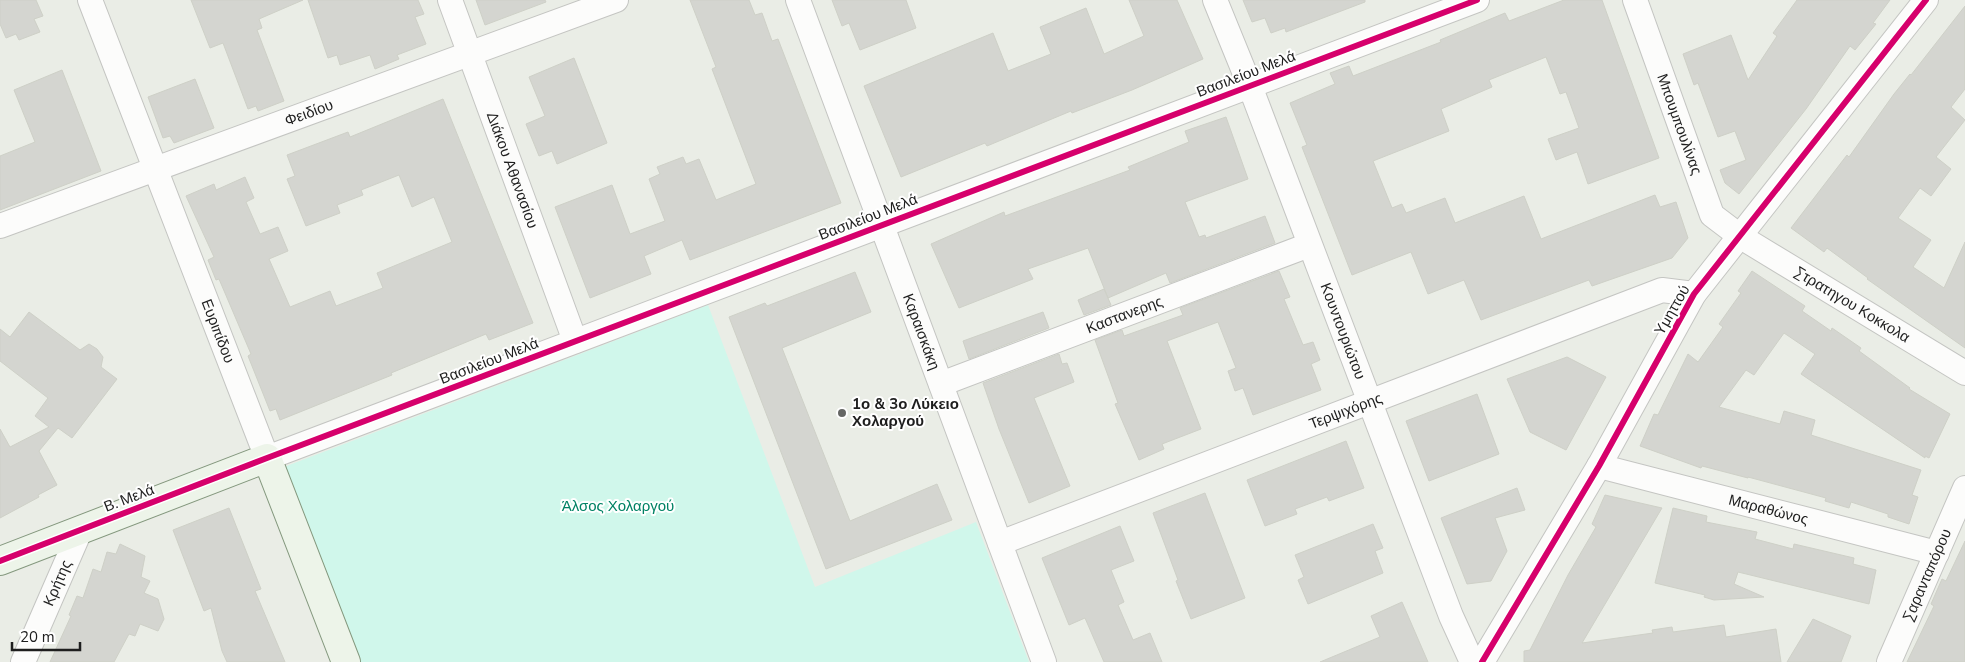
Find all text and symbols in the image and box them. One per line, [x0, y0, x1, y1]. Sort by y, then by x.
street label: Βασιλείου Μελά [1194, 46, 1299, 102]
street label: Μπουμπουλίνας [1652, 71, 1707, 177]
street label: Φειδίου [282, 95, 336, 131]
street label: Διάκου Αθανασίου [482, 109, 543, 231]
street label: Βασιλείου Μελά [816, 189, 921, 245]
street label: Στρατηγου Κοκκολα [1791, 262, 1914, 347]
street label: Κουντουριώτου [1316, 280, 1370, 382]
street label: Υμηττού [1650, 281, 1694, 339]
street label: Καραισκάκη [898, 291, 945, 373]
street label: Καστανερης [1083, 291, 1166, 338]
street label: Ευριπίδου [197, 296, 239, 366]
street label: Βασιλείου Μελά [437, 333, 542, 389]
street label: Τερψιχόρης [1306, 388, 1385, 434]
place label: 1ο & 3ο Λύκειο Χολαργού [852, 394, 959, 431]
marker: 1ο & 3ο Λύκειο Χολαργού [836, 407, 848, 419]
street label: Β. Μελά [101, 479, 157, 517]
street label: Μαραθώνος [1727, 490, 1810, 529]
park label: Άλσος Χολαργού [562, 496, 674, 516]
street label: Σαρανταπόρου [1898, 526, 1956, 624]
street label: Κρήτης [38, 557, 76, 609]
scale bar [12, 620, 80, 652]
text: 20 m [20, 627, 55, 647]

